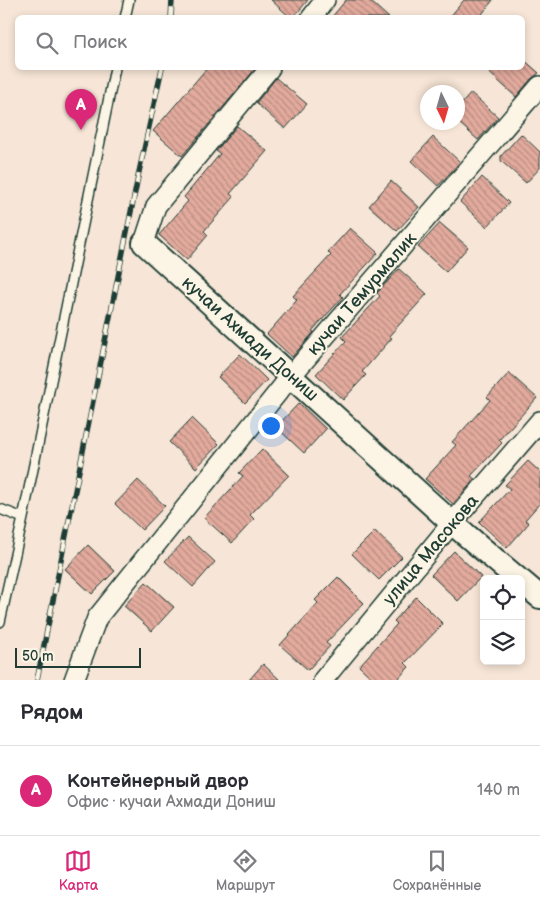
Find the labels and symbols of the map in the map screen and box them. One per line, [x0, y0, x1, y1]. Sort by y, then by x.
north arrow [420, 85, 465, 130]
pin: A [65, 89, 97, 130]
street label: кучаи Темурмалик [303, 228, 421, 360]
street label: кучаи Ахмади Дониш [177, 272, 323, 406]
your location [258, 413, 284, 439]
street label: улица Масокова [379, 490, 483, 609]
scale bar [15, 645, 141, 668]

